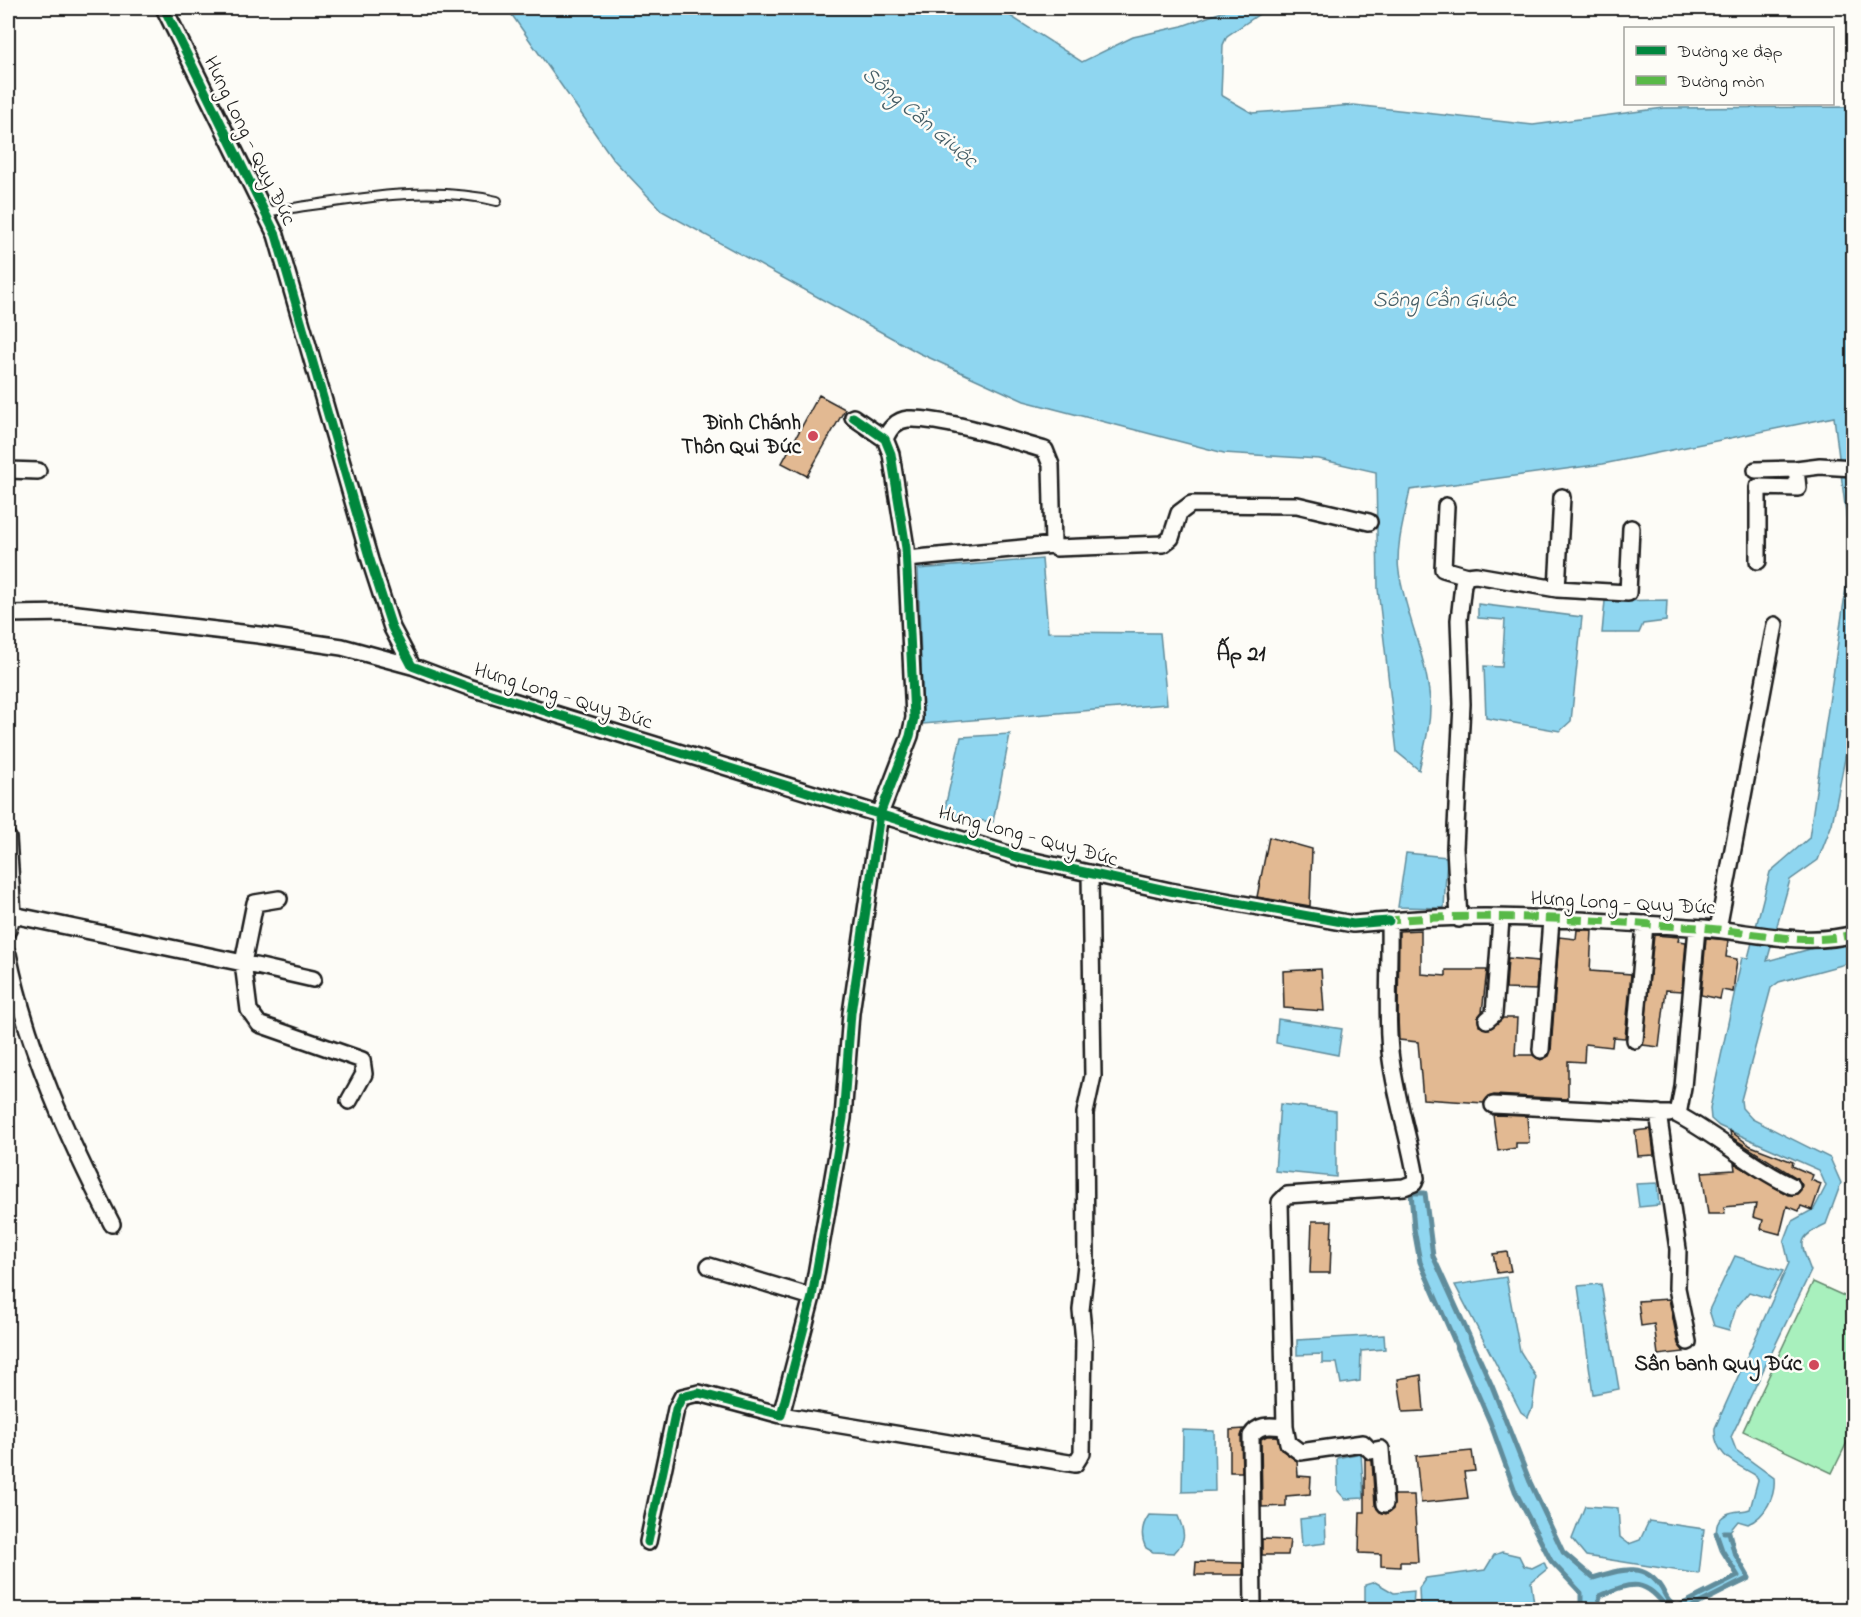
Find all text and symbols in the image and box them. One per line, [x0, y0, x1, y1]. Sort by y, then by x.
legend [1624, 27, 1834, 105]
text: Đường xe đạp [1677, 40, 1783, 67]
street label: Hưng Long - Quy Đức [193, 51, 303, 232]
water label: Sông Cần Giuộc [854, 60, 985, 177]
text: Đường mòn [1677, 70, 1765, 97]
water label: Sông Cần Giuộc [1373, 285, 1517, 317]
place label: Đình Chánh Thôn Qui Đức [681, 409, 802, 463]
marker: Đình Chánh Thôn Qui Đức [806, 429, 820, 443]
district label: Ấp 21 [1217, 636, 1265, 671]
street label: Hưng Long - Quy Đức [470, 656, 657, 741]
street label: Hưng Long - Quy Đức [934, 799, 1122, 878]
street label: Hưng Long - Quy Đức [1530, 884, 1717, 926]
place label: Sân banh Quy Đức [1635, 1350, 1803, 1382]
marker: Sân banh Quy Đức [1807, 1358, 1821, 1372]

